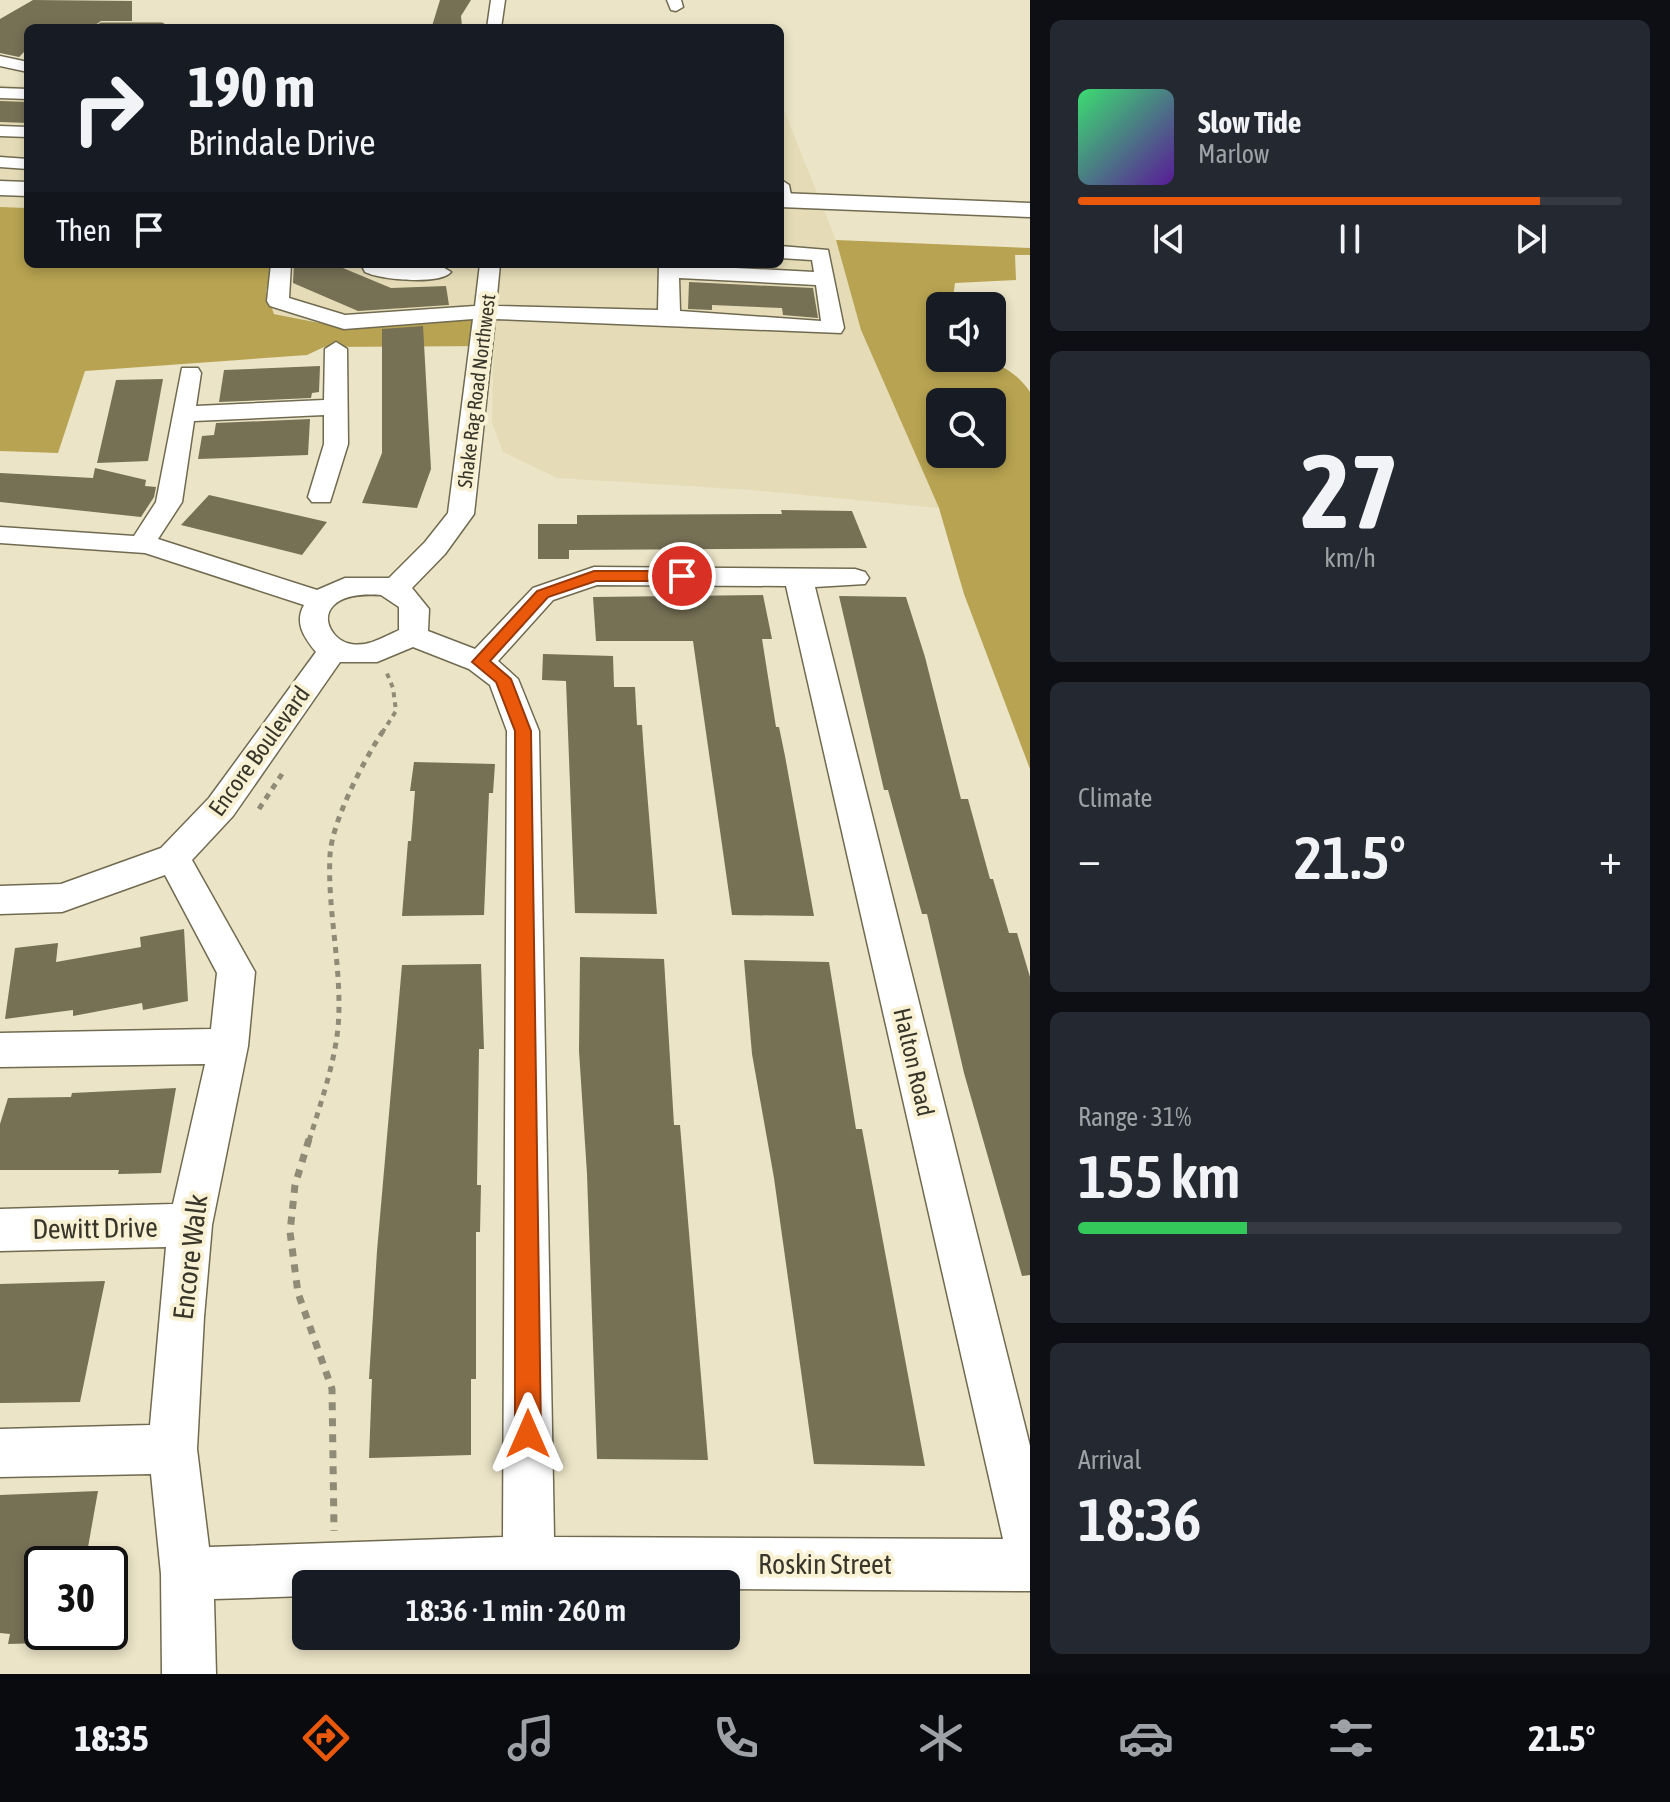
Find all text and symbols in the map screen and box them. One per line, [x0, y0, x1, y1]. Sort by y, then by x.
text: 190 m [188, 55, 315, 119]
icon: right [56, 56, 160, 160]
text: Slow Tide [1198, 105, 1301, 139]
text: Brindale Drive [188, 121, 376, 163]
text: Marlow [1198, 139, 1269, 169]
icon: arrive [127, 208, 171, 252]
text: Then [56, 213, 111, 247]
icon: previous [1147, 217, 1191, 261]
icon: pause [1328, 217, 1372, 261]
icon: next [1509, 217, 1553, 261]
map controls [926, 292, 1006, 468]
button: sound [926, 292, 1006, 372]
street label: Shake Rag Road Northwest [453, 293, 499, 489]
button: search [926, 388, 1006, 468]
text: 27 [1301, 431, 1399, 550]
pin [648, 542, 716, 610]
text: km/h [1324, 543, 1376, 573]
icon: arrive [660, 554, 704, 598]
street label: Encore Boulevard [203, 681, 315, 821]
text: Climate [1078, 783, 1152, 813]
text: 21.5° [1294, 823, 1406, 892]
text: − [1078, 833, 1101, 883]
text: + [1599, 833, 1622, 883]
street label: Halton Road [888, 1005, 940, 1119]
text: Range · 31% [1078, 1102, 1191, 1132]
text: 155 km [1078, 1142, 1240, 1211]
street label: Encore Walk [166, 1192, 214, 1322]
street label: Dewitt Drive [32, 1211, 158, 1245]
position arrow [486, 1392, 570, 1476]
text: Arrival [1078, 1445, 1142, 1475]
text: 18:36 [1078, 1485, 1201, 1554]
speed limit sign: 30 [24, 1546, 128, 1650]
street label: Roskin Street [758, 1548, 892, 1580]
text: 18:36 · 1 min · 260 m [406, 1593, 626, 1627]
icon: directions [298, 1710, 354, 1766]
icon: music [503, 1710, 559, 1766]
icon: phone [708, 1710, 764, 1766]
icon: climate [913, 1710, 969, 1766]
icon: car [1118, 1710, 1174, 1766]
icon: filters [1323, 1710, 1379, 1766]
text: 18:35 [75, 1717, 149, 1759]
text: 21.5° [1528, 1717, 1595, 1759]

